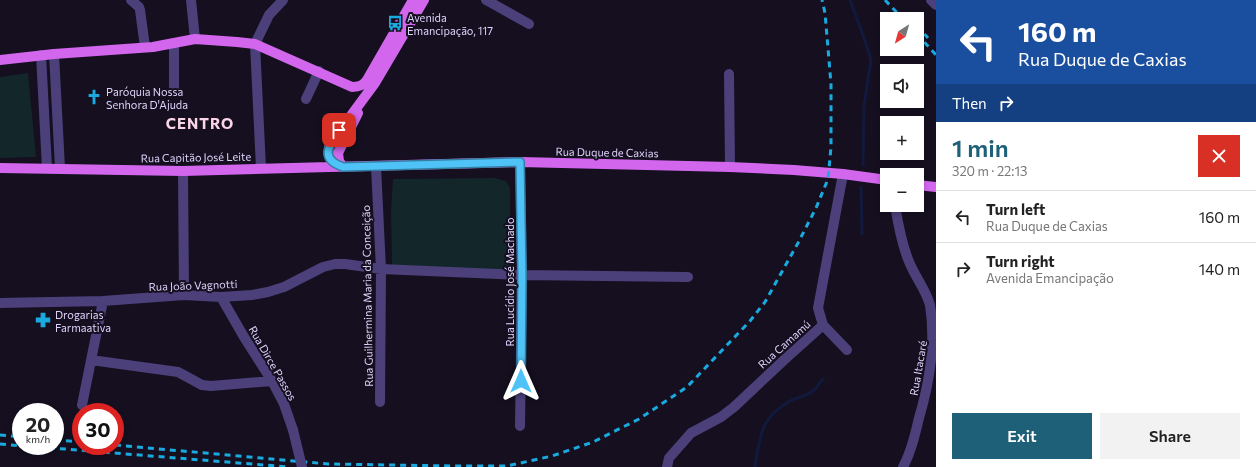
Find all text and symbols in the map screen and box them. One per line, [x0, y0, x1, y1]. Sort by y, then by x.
place label: Avenida Emancipação, 117 [407, 11, 493, 37]
north arrow [880, 12, 924, 56]
map controls [880, 12, 924, 212]
bus stop icon: Avenida Emancipação, 117 [386, 14, 404, 32]
text: 160 m [1018, 14, 1096, 48]
icon: left [952, 16, 1004, 68]
text: Rua Duque de Caxias [1018, 48, 1187, 70]
button: sound [880, 64, 924, 108]
place label: Paróquia Nossa Senhora D'Ajuda [106, 85, 188, 111]
church icon: Paróquia Nossa Senhora D'Ajuda [85, 88, 103, 106]
icon: right [995, 92, 1017, 114]
text: Then [952, 94, 987, 112]
pin [322, 113, 356, 147]
district label: CENTRO [166, 114, 234, 132]
button: + [880, 116, 924, 160]
icon: arrive [328, 119, 350, 141]
text: 1 min [952, 133, 1009, 162]
button: close [1198, 135, 1240, 177]
street label: Rua Duque de Caxias [555, 145, 659, 159]
street label: Rua Capitão José Leite [141, 150, 252, 165]
text: 320 m · 22:13 [952, 163, 1027, 179]
button: − [880, 168, 924, 212]
text: Turn left [986, 200, 1045, 218]
street label: Rua Guilhermina Maria da Conceição [359, 205, 375, 387]
icon: left [952, 206, 974, 228]
text: 160 m [1199, 208, 1240, 226]
street label: Rua Lucídio José Machado [503, 217, 517, 347]
text: Rua Duque de Caxias [986, 218, 1108, 234]
text: Turn right [986, 252, 1055, 270]
icon: right [952, 258, 974, 280]
text: 140 m [1199, 260, 1240, 278]
text: Avenida Emancipação [986, 270, 1114, 286]
street label: Rua João Vagnotti [148, 277, 238, 294]
place label: Drogarias Farmaativa [55, 308, 111, 334]
pharmacy icon: Drogarias Farmaativa [34, 311, 52, 329]
street label: Rua Camamú [755, 317, 813, 371]
street label: Rua Dirce Passos [246, 323, 300, 403]
street label: Rua Itacaré [907, 339, 929, 397]
position arrow [500, 360, 542, 402]
speed limit sign: 30 [72, 403, 124, 455]
text: 20 [26, 412, 50, 436]
button: Exit [952, 413, 1092, 459]
button: Share [1100, 413, 1240, 459]
text: km/h [26, 433, 50, 445]

